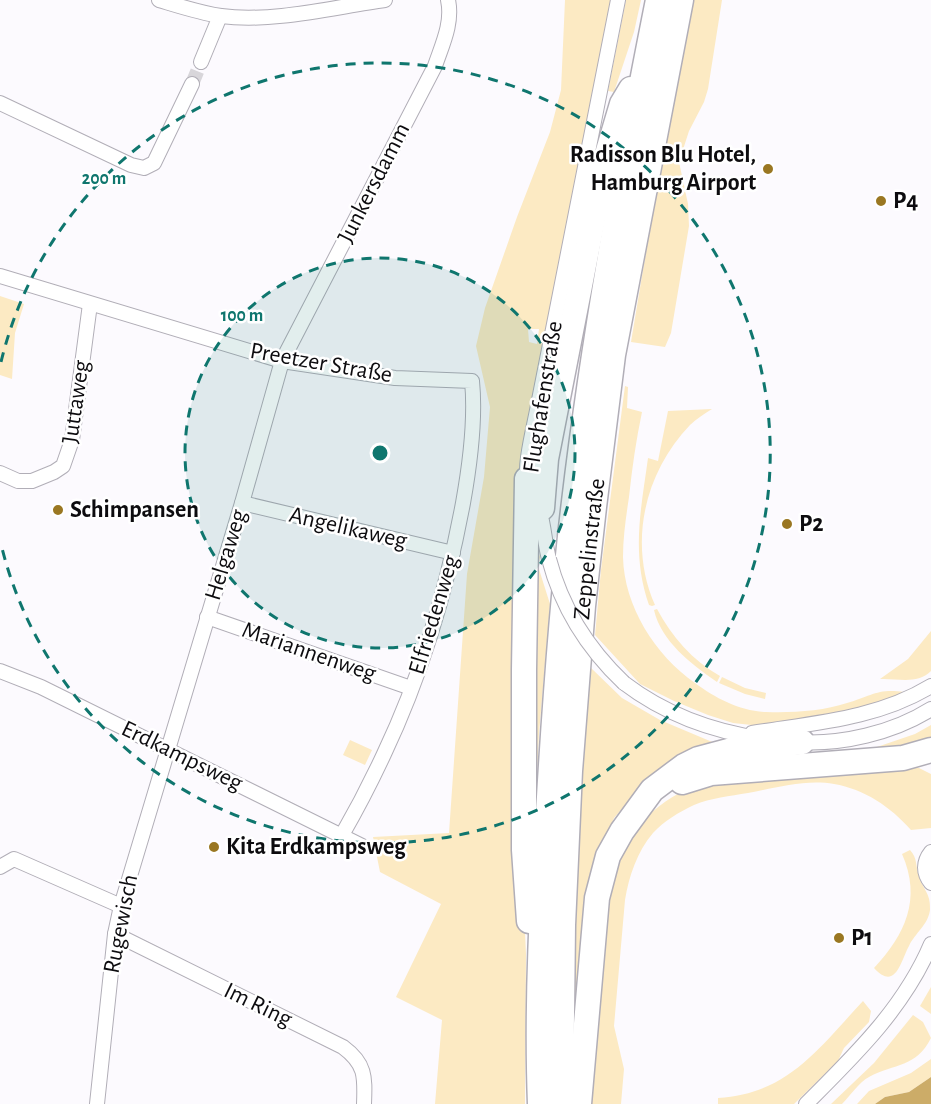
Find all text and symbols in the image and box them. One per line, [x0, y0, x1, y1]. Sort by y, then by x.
street label: Junkersdamm [334, 119, 414, 247]
place label: Radisson Blu Hotel, Hamburg Airport [570, 143, 756, 195]
marker: Radisson Blu Hotel, Hamburg Airport [761, 162, 775, 176]
text: 200 m [82, 170, 126, 188]
place label: P4 [893, 189, 918, 213]
marker: P4 [874, 194, 888, 208]
text: 100 m [221, 307, 263, 325]
street label: Flughafenstraße [519, 319, 567, 475]
street label: Preetzer Straße [248, 339, 394, 387]
street label: Juttaweg [58, 358, 94, 445]
centre of rings [370, 443, 390, 463]
street label: Zeppelinstraße [570, 477, 609, 621]
place label: Schimpansen [70, 498, 199, 522]
marker: Schimpansen [51, 503, 65, 517]
street label: Angelikaweg [287, 503, 410, 553]
street label: Helgaweg [201, 507, 251, 603]
place label: P2 [799, 512, 824, 536]
marker: P2 [780, 517, 794, 531]
street label: Elfriedenweg [405, 552, 464, 677]
street label: Mariannenweg [239, 618, 379, 686]
street label: Erdkampsweg [118, 716, 247, 796]
place label: Kita Erdkampsweg [226, 835, 407, 859]
marker: Kita Erdkampsweg [207, 840, 221, 854]
street label: Rugewisch [100, 872, 142, 976]
place label: P1 [851, 926, 873, 950]
marker: P1 [832, 931, 846, 945]
street label: Im Ring [220, 978, 296, 1032]

